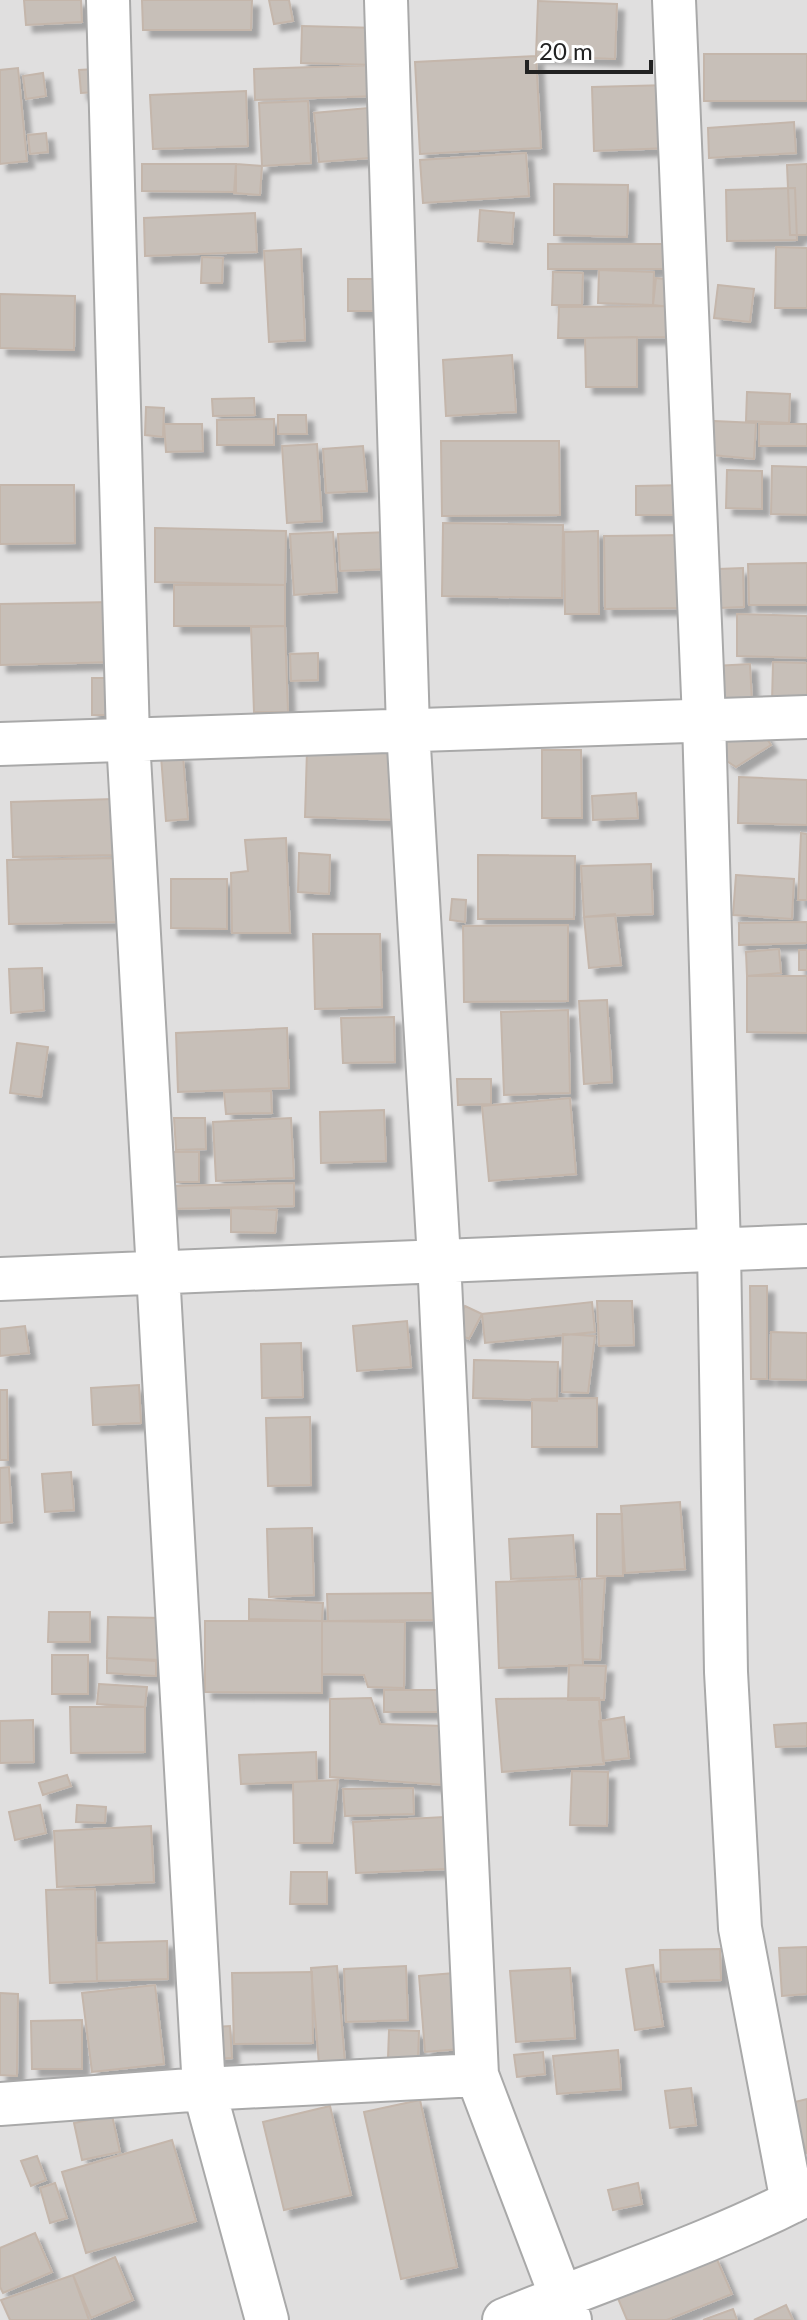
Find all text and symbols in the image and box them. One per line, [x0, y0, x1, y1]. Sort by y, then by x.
scale bar [527, 24, 651, 74]
text: 20 m [539, 36, 593, 65]

